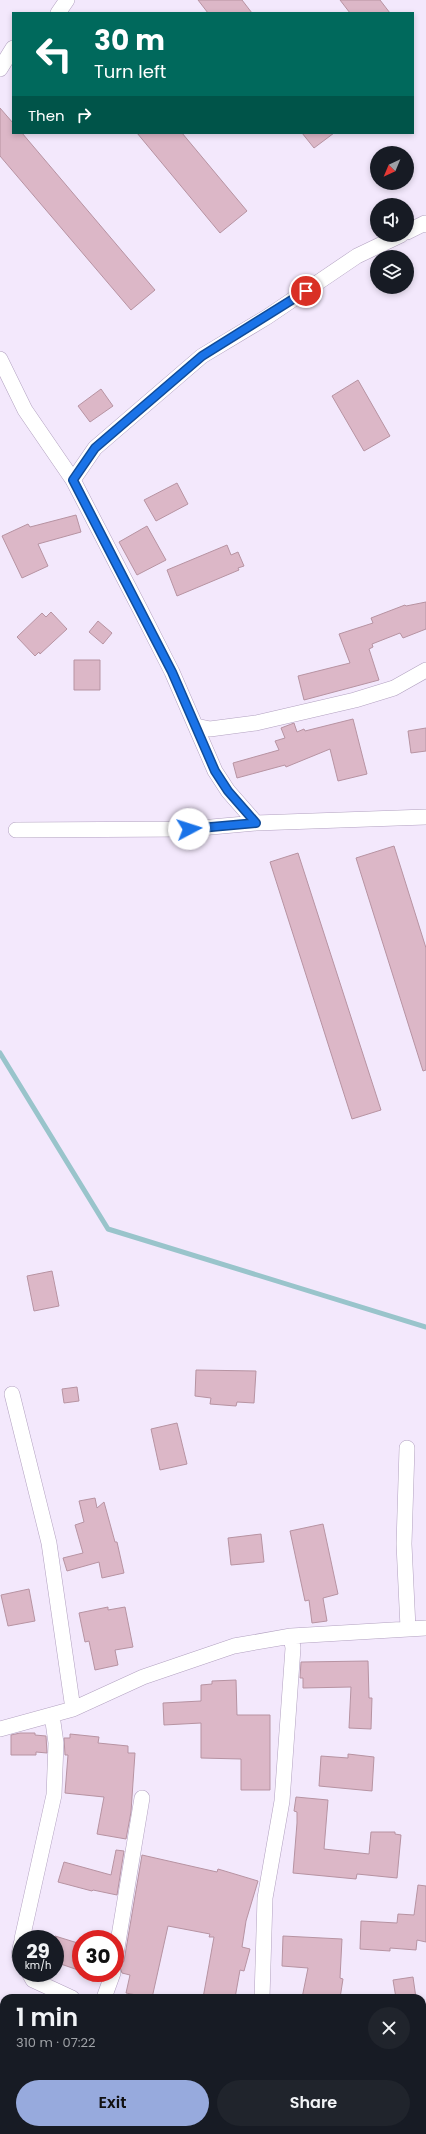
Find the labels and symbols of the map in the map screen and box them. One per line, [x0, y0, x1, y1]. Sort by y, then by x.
north arrow [370, 146, 414, 190]
pin [289, 274, 323, 308]
position arrow [168, 808, 210, 850]
speed limit sign: 30 [72, 1930, 124, 1982]

